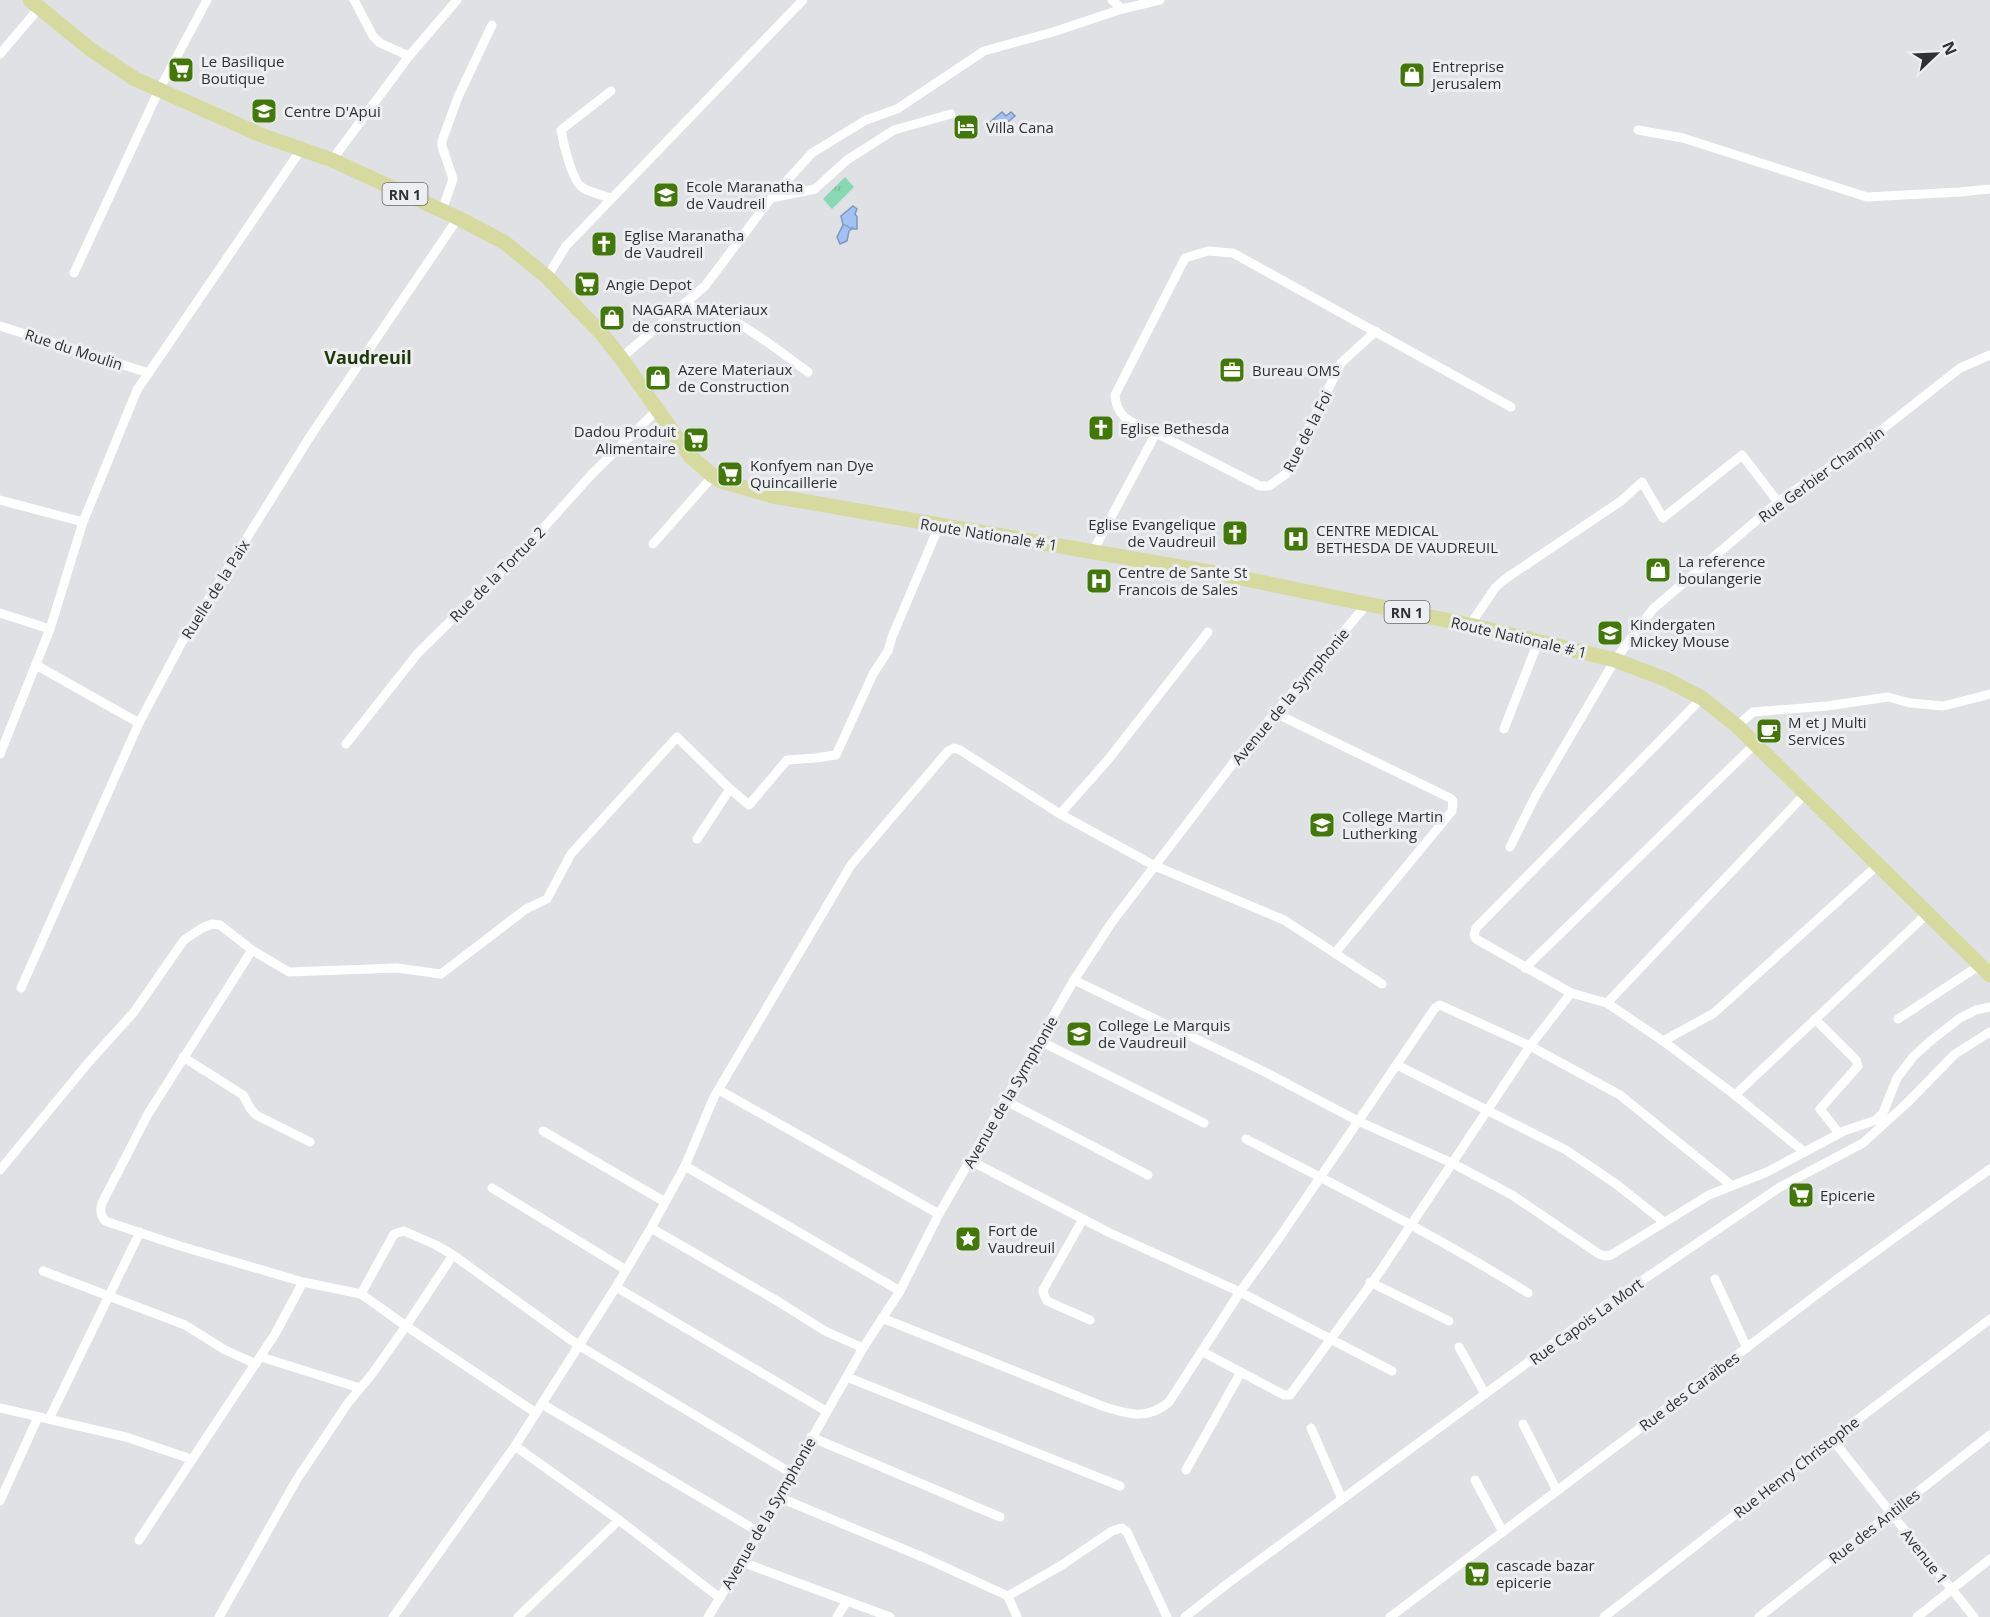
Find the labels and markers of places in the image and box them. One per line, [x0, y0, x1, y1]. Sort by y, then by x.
place label: Le Basilique Boutique [201, 51, 284, 88]
supermarket icon: Le Basilique Boutique [166, 55, 196, 85]
place label: Entreprise Jerusalem [1430, 56, 1504, 93]
shop icon: Entreprise Jerusalem [1397, 60, 1427, 90]
school or university icon: Centre D'Apui [249, 96, 279, 126]
place label: Centre D'Apui [284, 101, 381, 121]
hotel icon: Villa Cana [951, 112, 981, 142]
place label: Villa Cana [986, 117, 1054, 137]
place label: Ecole Maranatha de Vaudreil [686, 176, 803, 213]
school or university icon: Ecole Maranatha de Vaudreil [651, 180, 681, 210]
place label: Eglise Maranatha de Vaudreil [624, 225, 744, 262]
church icon: Eglise Maranatha de Vaudreil [589, 229, 619, 259]
supermarket icon: Angie Depot [572, 269, 602, 299]
place label: Angie Depot [606, 274, 692, 294]
place label: NAGARA MAteriaux de construction [632, 299, 768, 336]
shop icon: NAGARA MAteriaux de construction [597, 303, 627, 333]
office icon: Bureau OMS [1217, 355, 1247, 385]
place label: Azere Materiaux de Construction [678, 359, 792, 396]
place label: Bureau OMS [1252, 360, 1340, 380]
shop icon: Azere Materiaux de Construction [643, 363, 673, 393]
church icon: Eglise Bethesda [1086, 413, 1116, 443]
place label: Eglise Bethesda [1120, 418, 1229, 438]
place label: Dadou Produit Alimentaire [574, 421, 676, 458]
supermarket icon: Dadou Produit Alimentaire [681, 425, 711, 455]
place label: Konfyem nan Dye Quincaillerie [750, 455, 874, 492]
supermarket icon: Konfyem nan Dye Quincaillerie [715, 459, 745, 489]
place label: Eglise Evangelique de Vaudreuil [1088, 514, 1216, 551]
church icon: Eglise Evangelique de Vaudreuil [1220, 518, 1250, 548]
place label: CENTRE MEDICAL BETHESDA DE VAUDREUIL [1316, 520, 1498, 557]
hospital icon: CENTRE MEDICAL BETHESDA DE VAUDREUIL [1281, 524, 1311, 554]
place label: La reference boulangerie [1678, 551, 1765, 588]
shop icon: La reference boulangerie [1643, 555, 1673, 585]
place label: Centre de Sante St Francois de Sales [1118, 562, 1247, 599]
hospital icon: Centre de Sante St Francois de Sales [1084, 566, 1114, 596]
place label: Kindergaten Mickey Mouse [1630, 614, 1729, 651]
school or university icon: Kindergaten Mickey Mouse [1595, 618, 1625, 648]
place label: M et J Multi Services [1788, 712, 1867, 749]
cafe icon: M et J Multi Services [1754, 716, 1784, 746]
place label: College Martin Lutherking [1342, 806, 1443, 843]
school or university icon: College Martin Lutherking [1307, 810, 1337, 840]
place label: College Le Marquis de Vaudreuil [1098, 1015, 1230, 1052]
school or university icon: College Le Marquis de Vaudreuil [1064, 1019, 1094, 1049]
supermarket icon: Epicerie [1786, 1180, 1816, 1210]
place label: Epicerie [1820, 1185, 1875, 1205]
place label: Fort de Vaudreuil [988, 1220, 1055, 1257]
place icon: Fort de Vaudreuil [953, 1224, 983, 1254]
place label: cascade bazar epicerie [1496, 1555, 1595, 1592]
supermarket icon: cascade bazar epicerie [1462, 1559, 1492, 1589]

